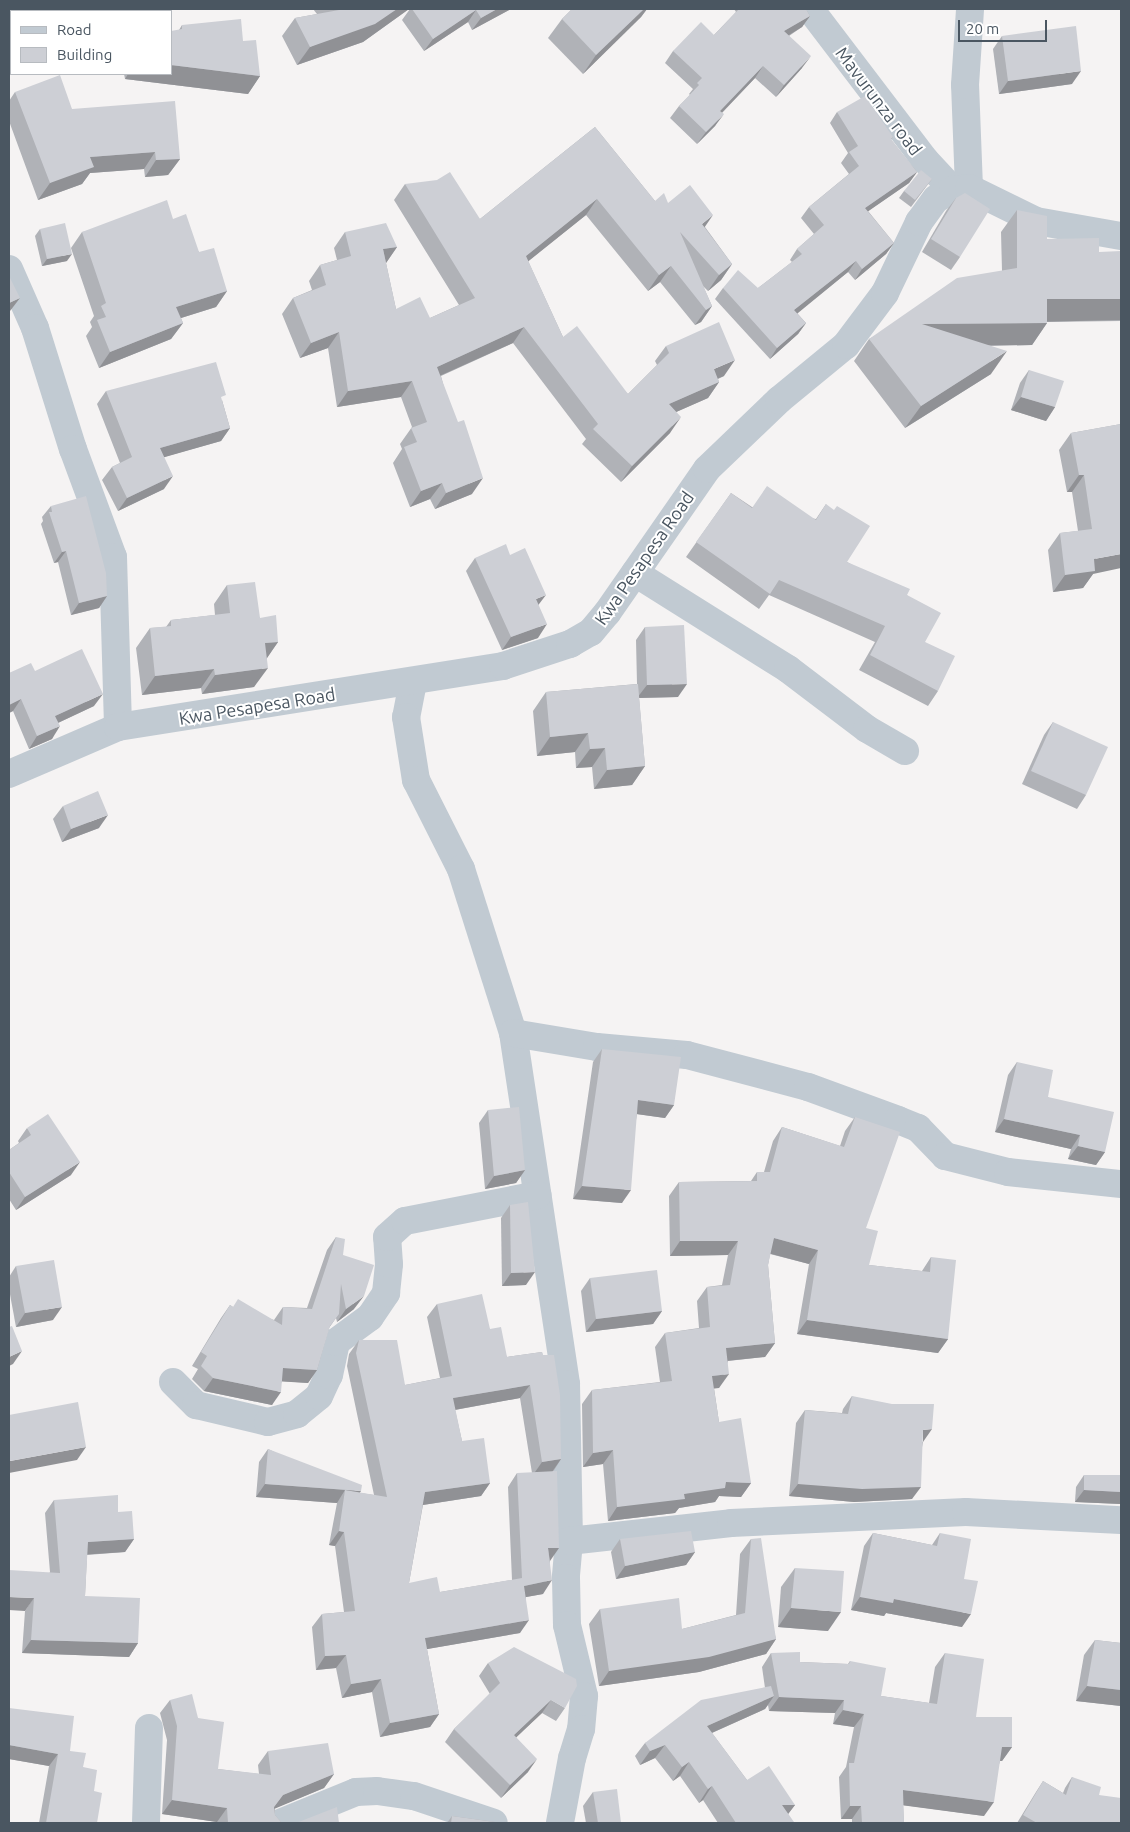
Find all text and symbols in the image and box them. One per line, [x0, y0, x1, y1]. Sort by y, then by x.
legend [10, 10, 172, 75]
scale bar [960, 10, 1049, 42]
text: 20 m [966, 20, 999, 37]
text: Road [57, 21, 92, 38]
street label: Mavurunza road [831, 43, 927, 159]
text: Building [57, 46, 112, 63]
street label: Kwa Pesapesa Road [590, 487, 698, 629]
street label: Kwa Pesapesa Road [177, 683, 337, 729]

